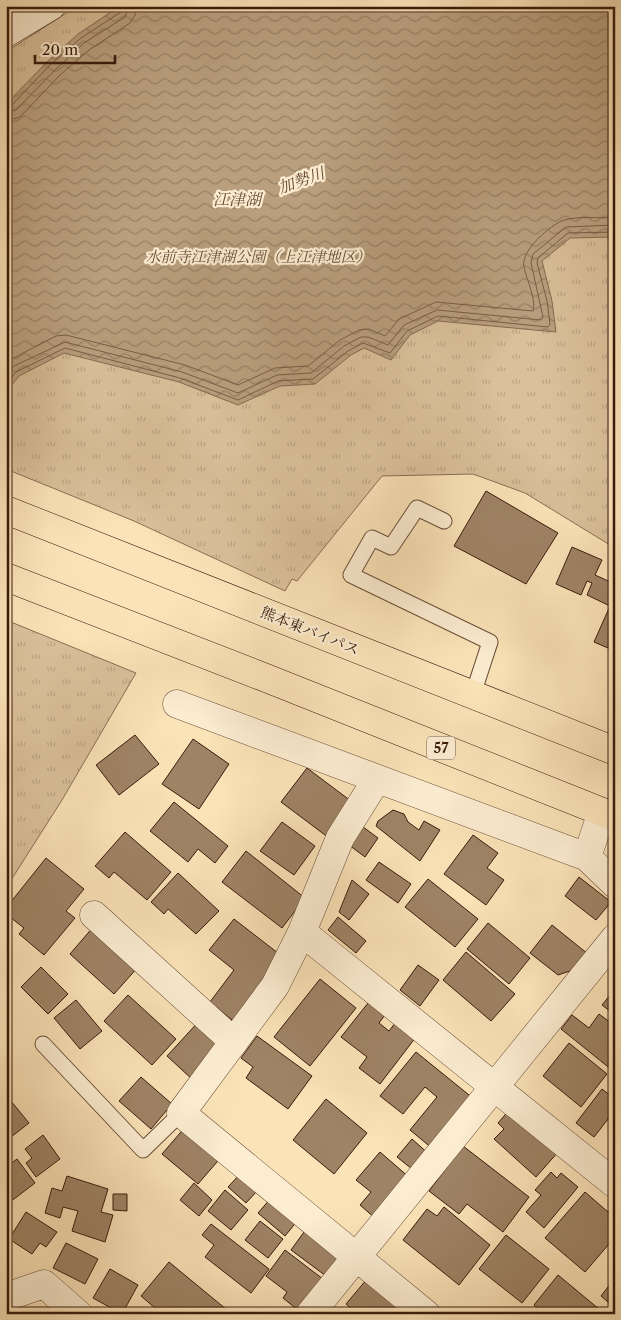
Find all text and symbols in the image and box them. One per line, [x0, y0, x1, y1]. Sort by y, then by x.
scale bar [35, 32, 115, 64]
text: 20 m [42, 40, 78, 59]
water label: 加勢川 [275, 162, 329, 198]
water label: 江津湖 [213, 189, 264, 209]
park label: 水前寺江津湖公園（上江津地区） [145, 247, 371, 266]
street label: 熊本東バイパス [258, 602, 362, 659]
road number: 57 [427, 736, 455, 760]

